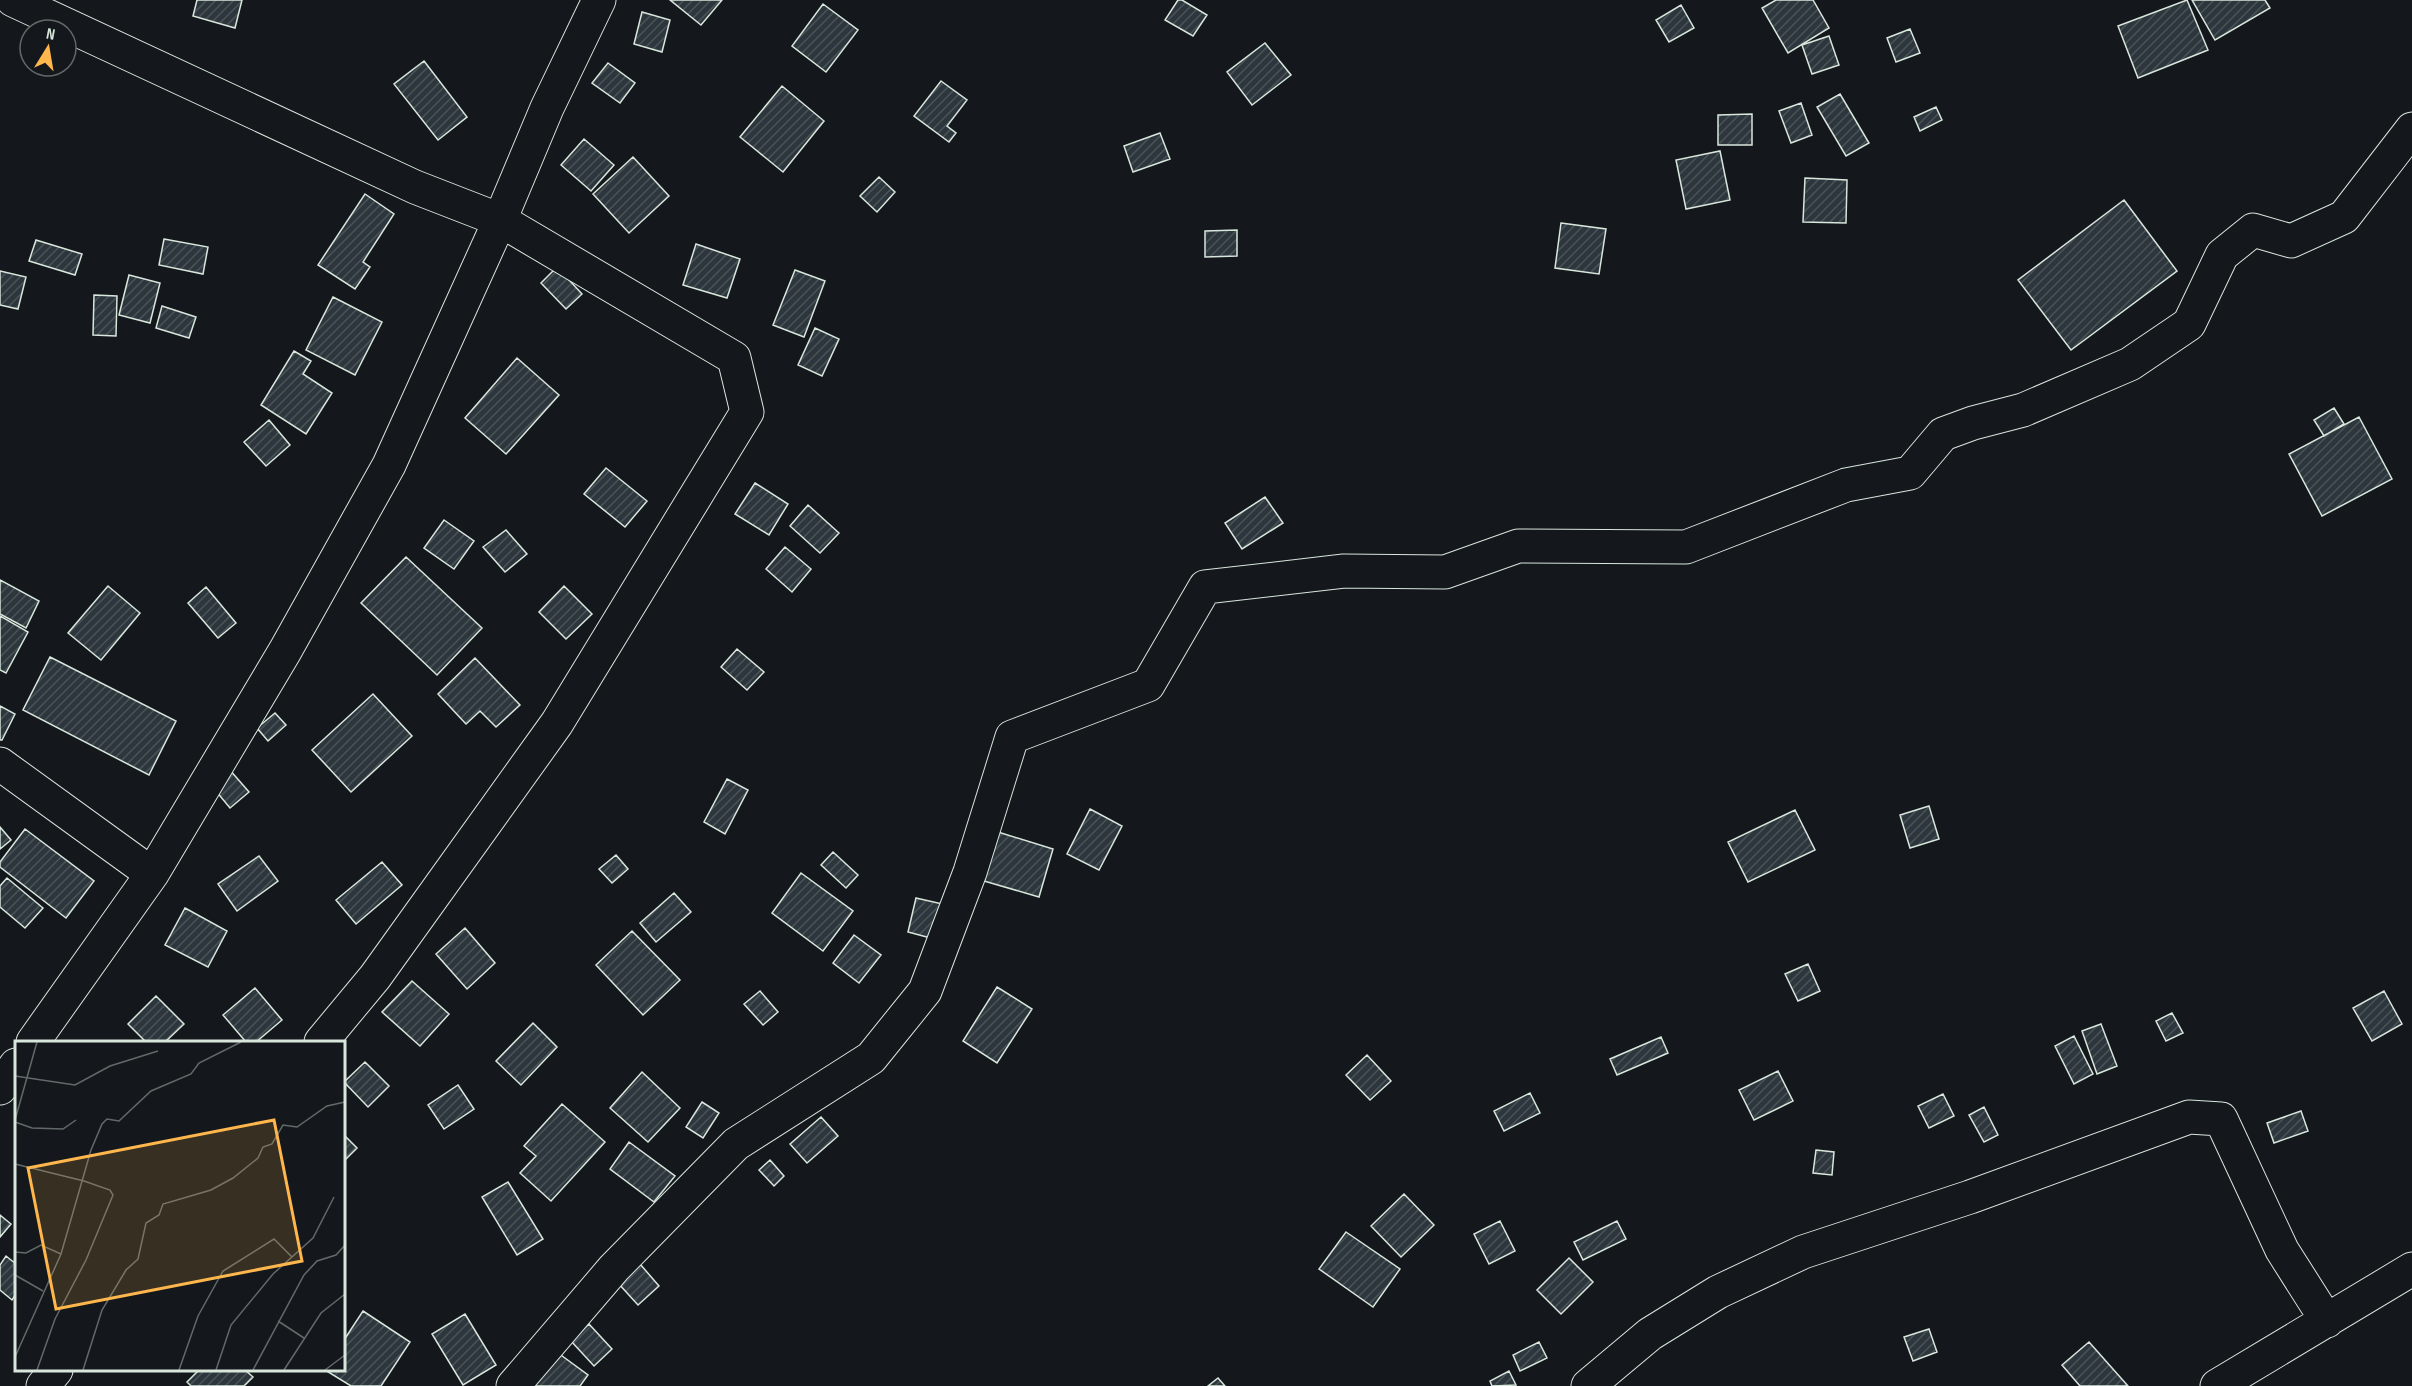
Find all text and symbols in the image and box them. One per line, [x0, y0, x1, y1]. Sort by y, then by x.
north arrow [18, 18, 78, 78]
text: N [45, 25, 57, 45]
inset map [15, 1041, 345, 1371]

